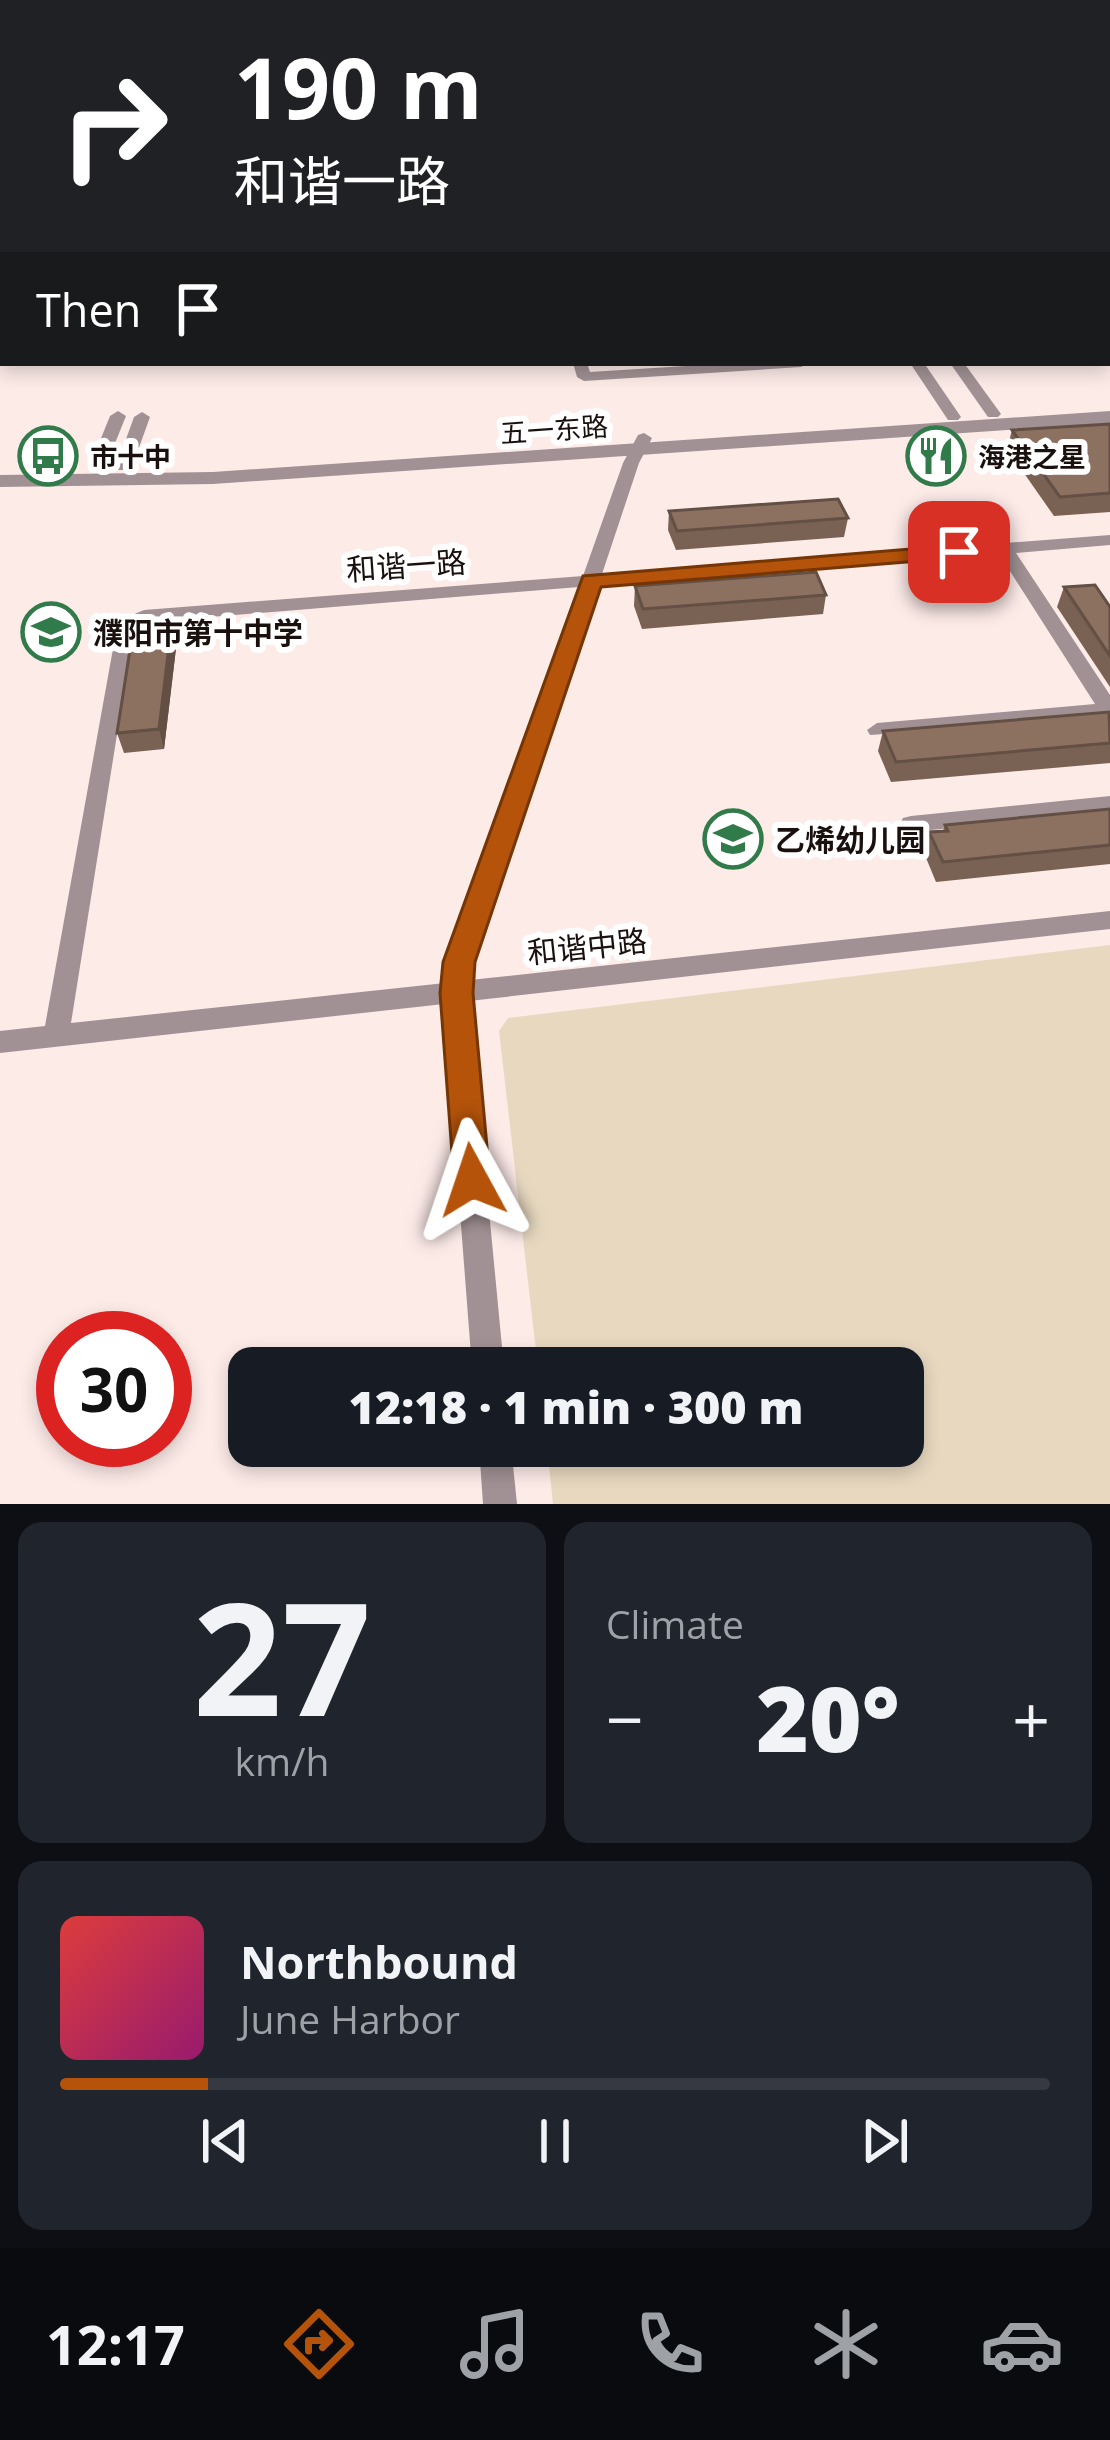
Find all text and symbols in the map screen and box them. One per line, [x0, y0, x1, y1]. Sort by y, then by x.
text: 190 m [234, 29, 482, 144]
icon: right [36, 48, 192, 204]
text: 和谐一路 [234, 143, 450, 217]
icon: arrive [165, 276, 231, 342]
text: Then [36, 279, 141, 340]
street label: 五一东路 [499, 407, 609, 451]
bus stop icon: 市十中 [17, 425, 79, 487]
restaurant icon: 海港之星 [905, 425, 967, 487]
place label: 市十中 [90, 438, 171, 475]
place label: 海港之星 [978, 438, 1086, 475]
pin [908, 501, 1010, 603]
icon: arrive [926, 519, 992, 585]
street label: 和谐一路 [345, 540, 467, 590]
school or university icon: 濮阳市第十中学 [20, 601, 82, 663]
place label: 濮阳市第十中学 [93, 612, 303, 653]
school or university icon: 乙烯幼儿园 [702, 808, 764, 870]
place label: 乙烯幼儿园 [775, 819, 925, 860]
street label: 和谐中路 [525, 919, 649, 973]
position arrow [409, 1117, 535, 1243]
speed limit sign: 30 [36, 1311, 192, 1467]
text: 12:18 · 1 min · 300 m [349, 1376, 803, 1437]
text: 27 [193, 1549, 371, 1762]
text: Climate [606, 1597, 744, 1650]
text: 20° [756, 1656, 900, 1778]
text: − [606, 1673, 644, 1763]
text: + [1012, 1673, 1050, 1763]
text: km/h [235, 1734, 329, 1787]
text: Northbound [240, 1931, 518, 1992]
text: June Harbor [240, 1992, 460, 2045]
icon: previous [192, 2108, 258, 2174]
icon: pause [522, 2108, 588, 2174]
icon: next [852, 2108, 918, 2174]
icon: directions [277, 2302, 361, 2386]
icon: music [453, 2302, 537, 2386]
icon: phone [628, 2302, 712, 2386]
icon: climate [804, 2302, 888, 2386]
icon: car [980, 2302, 1064, 2386]
text: 12:17 [46, 2307, 185, 2381]

